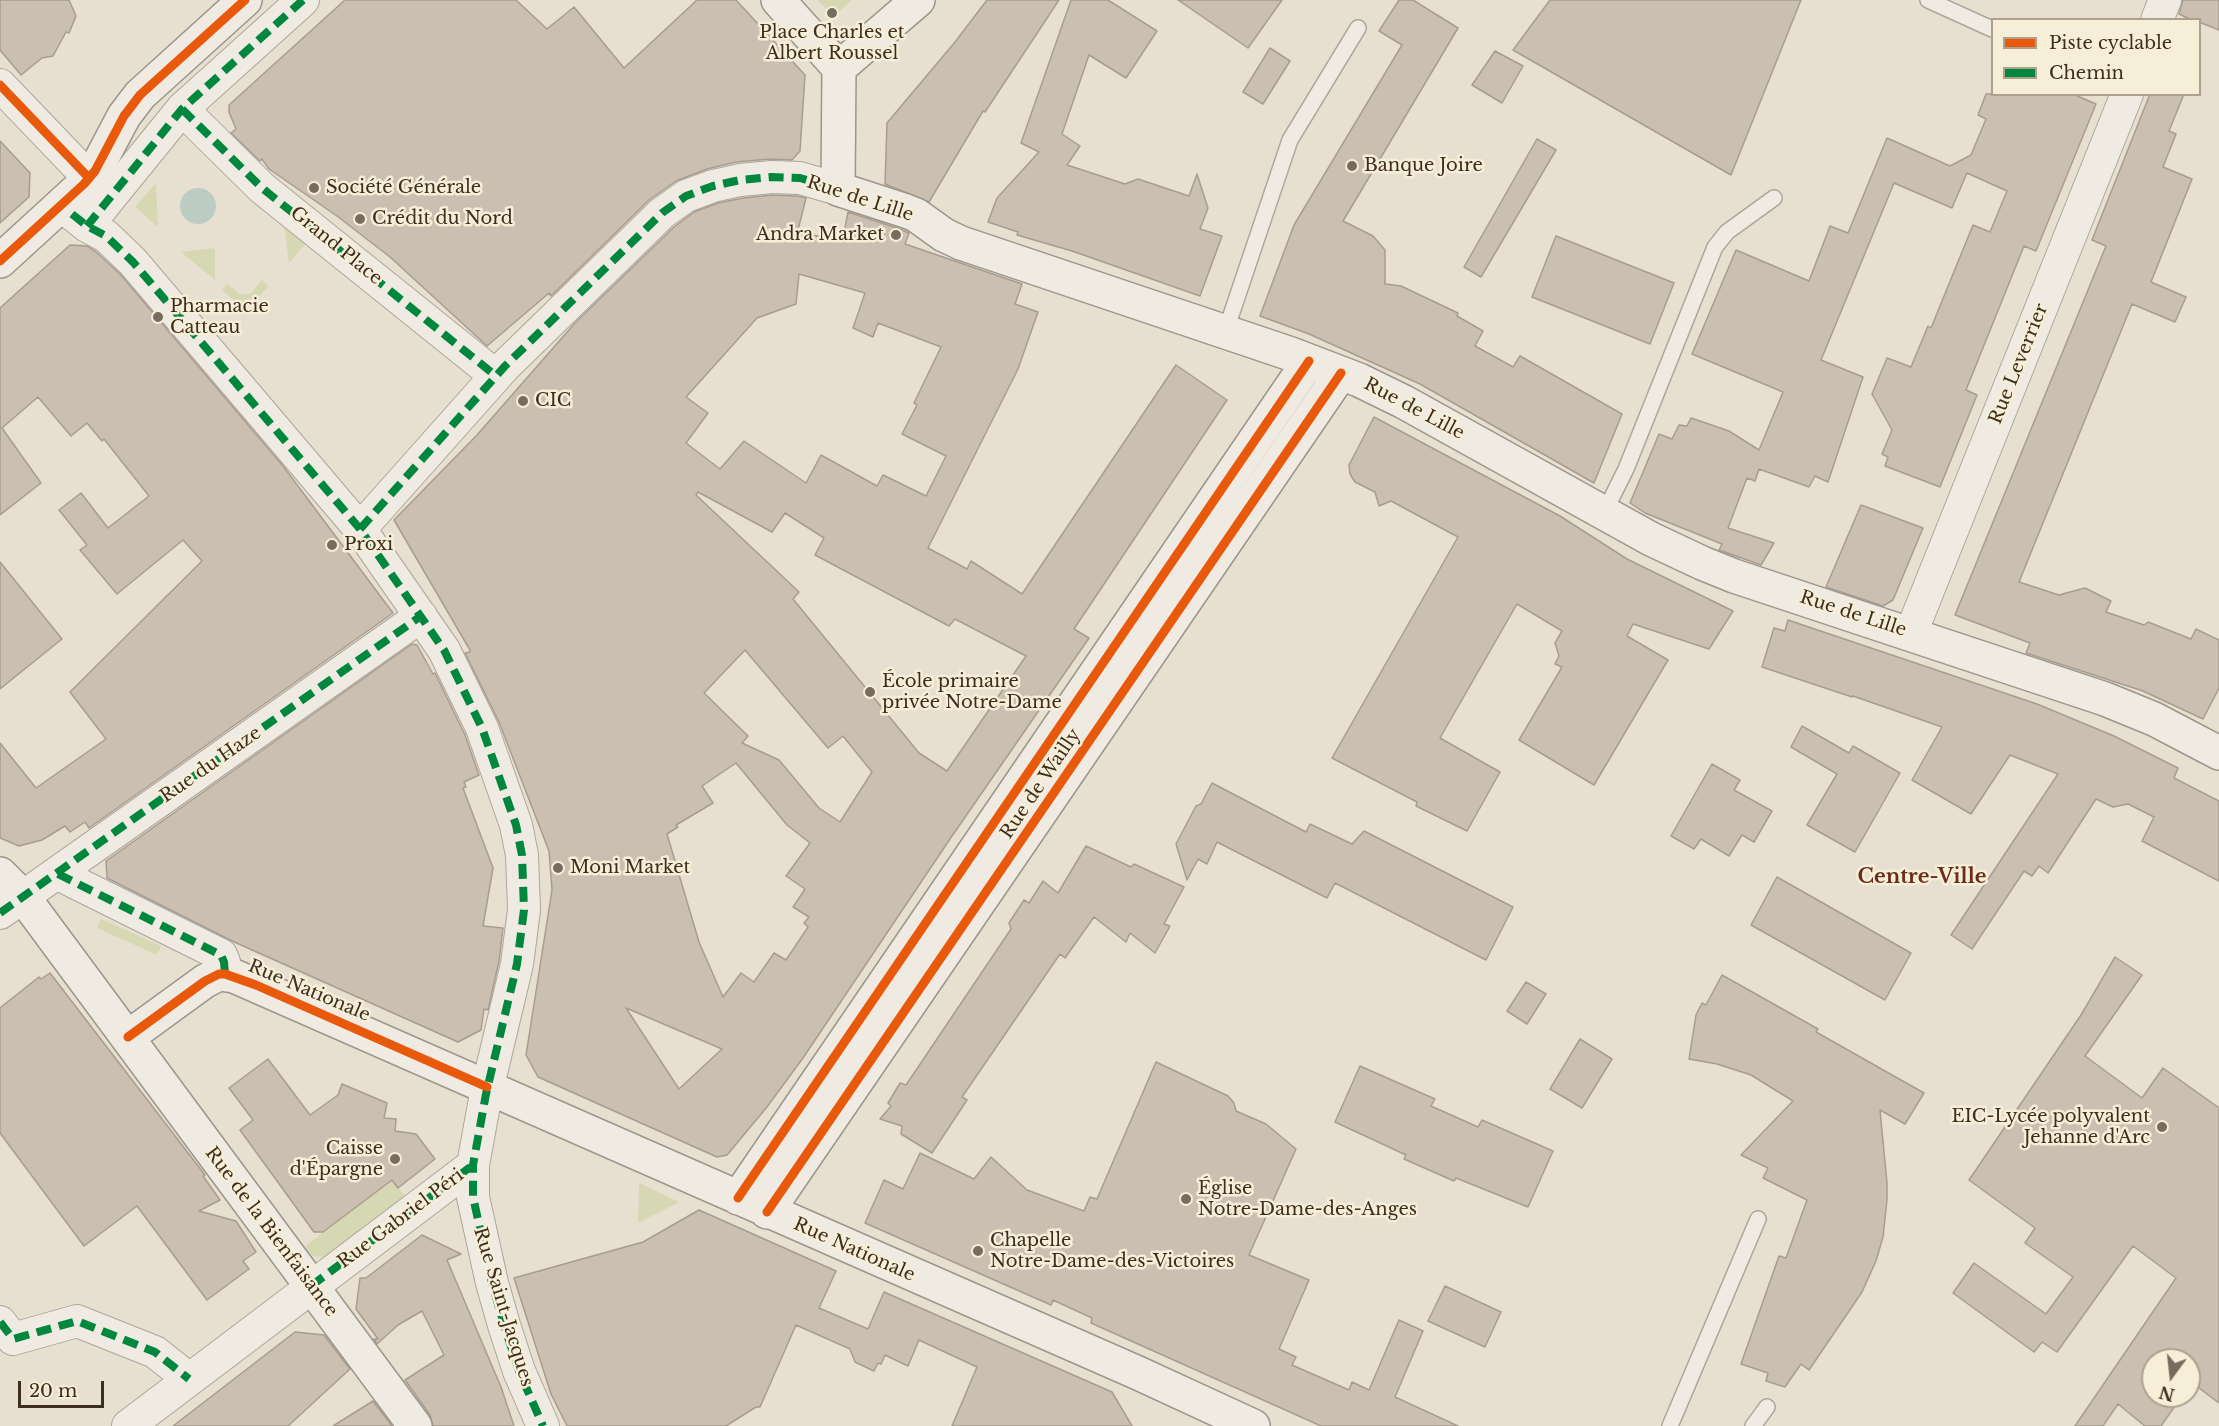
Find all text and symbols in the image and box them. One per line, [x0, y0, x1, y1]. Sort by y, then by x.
marker: Place Charles et Albert Roussel [825, 6, 839, 20]
legend [1991, 18, 2201, 96]
place label: Place Charles et Albert Roussel [759, 22, 905, 64]
text: Piste cyclable [2049, 32, 2172, 54]
text: Chemin [2049, 62, 2124, 84]
place label: Banque Joire [1364, 155, 1483, 177]
marker: Banque Joire [1345, 159, 1359, 173]
street label: Rue de Lille [804, 172, 916, 226]
place label: Société Générale [326, 177, 481, 199]
marker: Société Générale [307, 181, 321, 195]
street label: Grand Place [286, 202, 386, 290]
place label: Crédit du Nord [372, 208, 513, 230]
marker: Crédit du Nord [353, 212, 367, 226]
place label: Andra Market [756, 224, 884, 246]
marker: Andra Market [889, 228, 903, 242]
place label: Pharmacie Catteau [170, 296, 269, 338]
street label: Rue Leverrier [1985, 301, 2053, 427]
marker: Pharmacie Catteau [151, 310, 165, 324]
street label: Rue de Lille [1360, 374, 1468, 444]
place label: CIC [535, 390, 571, 412]
marker: CIC [516, 394, 530, 408]
place label: Proxi [344, 534, 393, 556]
marker: Proxi [325, 538, 339, 552]
street label: Rue de Lille [1797, 587, 1909, 641]
place label: École primaire privée Notre-Dame [882, 671, 1062, 714]
marker: École primaire privée Notre-Dame [863, 685, 877, 699]
street label: Rue du Haze [156, 722, 266, 808]
street label: Rue de Wailly [996, 725, 1086, 843]
place label: Moni Market [570, 857, 690, 879]
marker: Moni Market [551, 861, 565, 875]
district label: Centre-Ville [1858, 865, 1986, 889]
street label: Rue Nationale [245, 956, 373, 1026]
place label: EIC-Lycée polyvalent Jehanne d'Arc [1951, 1106, 2150, 1148]
marker: EIC-Lycée polyvalent Jehanne d'Arc [2155, 1120, 2169, 1134]
place label: Caisse d'Épargne [290, 1138, 383, 1180]
street label: Rue de la Bienfaisance [200, 1143, 342, 1321]
marker: Caisse d'Épargne [388, 1152, 402, 1166]
street label: Rue Gabriel Péri [334, 1165, 468, 1273]
place label: Église Notre-Dame-des-Anges [1198, 1178, 1417, 1220]
marker: Église Notre-Dame-des-Anges [1179, 1192, 1193, 1206]
street label: Rue Nationale [790, 1214, 918, 1286]
street label: Rue Saint-Jacques [468, 1225, 538, 1389]
place label: Chapelle Notre-Dame-des-Victoires [990, 1230, 1234, 1272]
marker: Chapelle Notre-Dame-des-Victoires [971, 1244, 985, 1258]
north arrow [2141, 1348, 2201, 1408]
scale bar [21, 1369, 106, 1407]
text: 20 m [29, 1380, 77, 1402]
text: N [2157, 1382, 2177, 1405]

